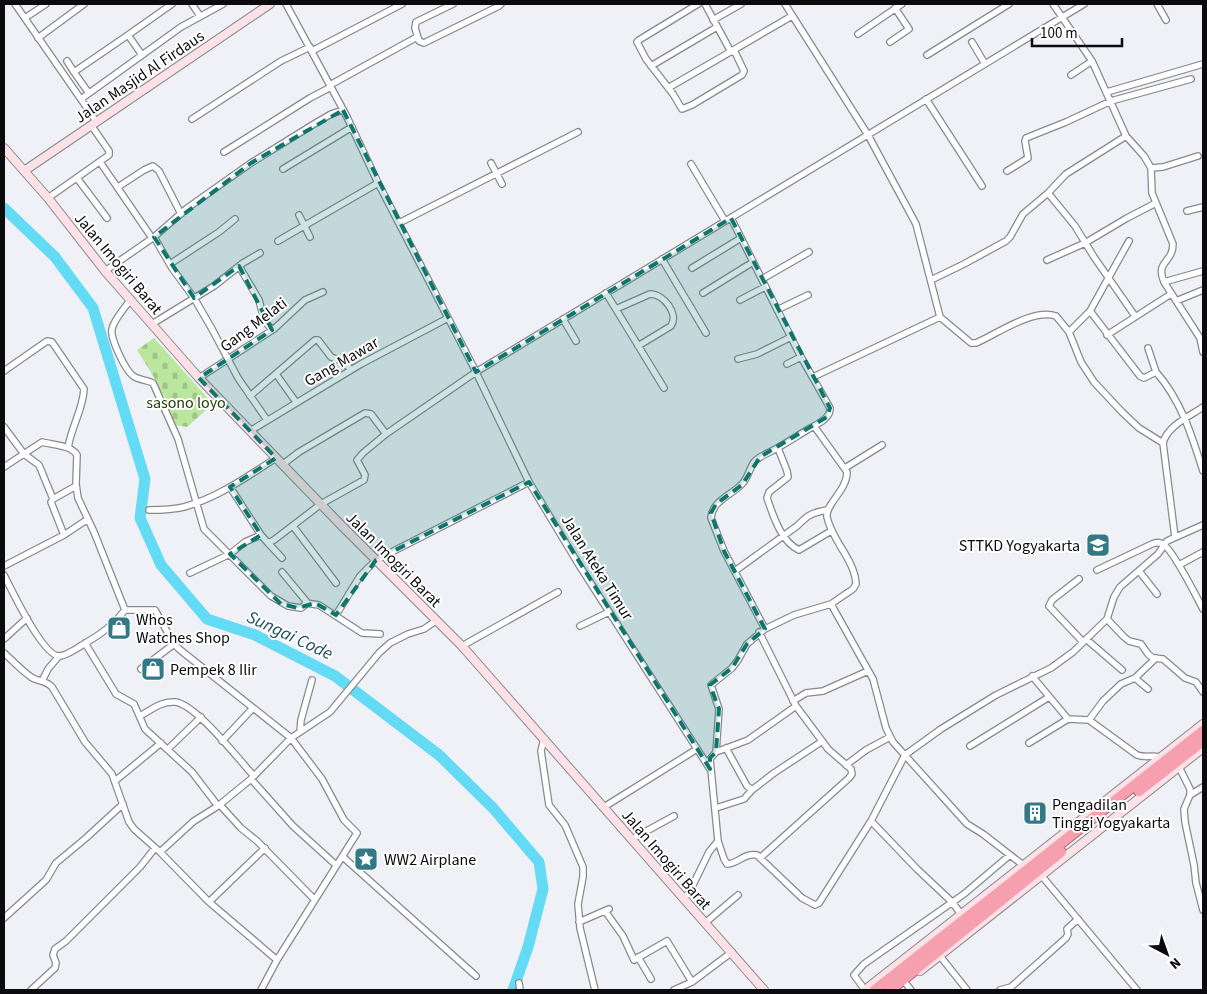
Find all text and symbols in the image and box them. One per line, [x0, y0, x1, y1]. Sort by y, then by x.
scale bar [1032, 15, 1122, 47]
text: 100 m [1040, 23, 1078, 44]
street label: Jalan Masjid Al Firdaus [71, 25, 209, 128]
street label: Jalan Imogiri Barat [69, 208, 168, 320]
street label: Gang Melati [216, 292, 292, 357]
street label: Gang Mawar [300, 331, 383, 392]
park label: sasono loyo [146, 392, 226, 414]
street label: Jalan Imogiri Barat [341, 507, 446, 613]
street label: Jalan Ateka Timur [556, 511, 639, 625]
school or university icon: STTKD Yogyakarta [1085, 532, 1111, 558]
place label: STTKD Yogyakarta [959, 535, 1080, 557]
water label: Sungai Code [243, 605, 337, 666]
place label: Whos Watches Shop [136, 609, 230, 649]
shop icon: Whos Watches Shop [106, 615, 132, 641]
shop icon: Pempek 8 Ilir [140, 656, 166, 682]
place label: Pempek 8 Ilir [170, 659, 257, 681]
place label: Pengadilan Tinggi Yogyakarta [1052, 794, 1170, 834]
building icon: Pengadilan Tinggi Yogyakarta [1022, 800, 1048, 826]
street label: Jalan Imogiri Barat [616, 805, 716, 915]
place icon: WW2 Airplane [353, 846, 379, 872]
place label: WW2 Airplane [384, 849, 476, 871]
north arrow [1142, 929, 1192, 979]
text: N [1165, 952, 1185, 974]

